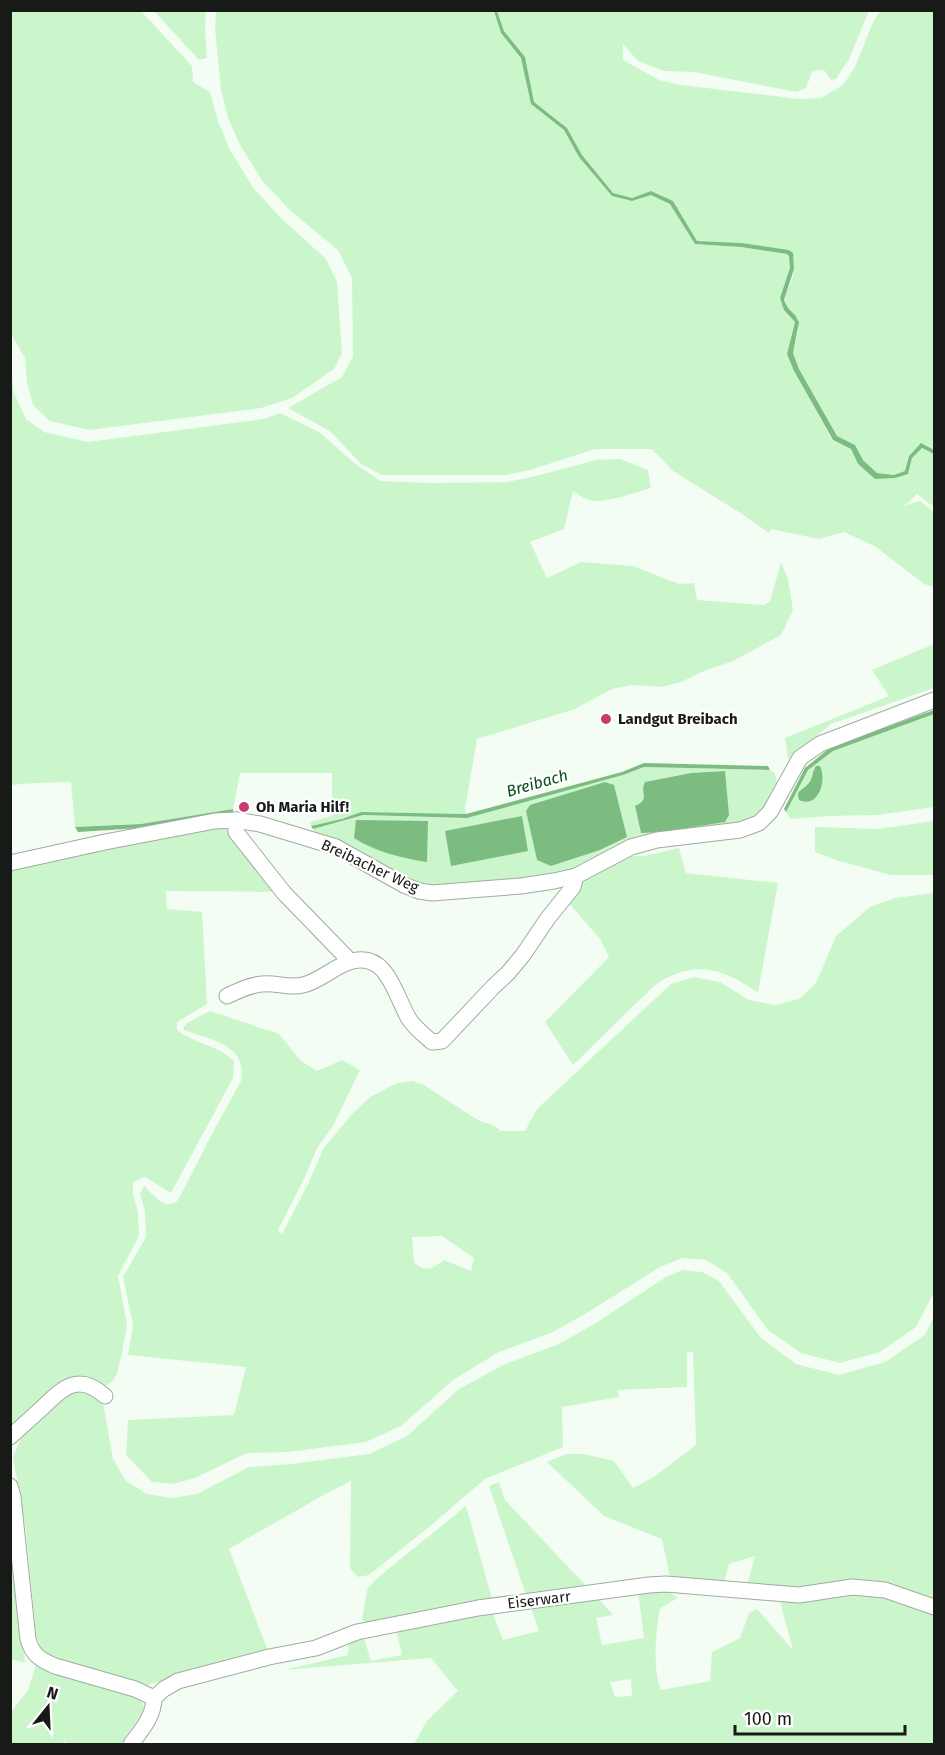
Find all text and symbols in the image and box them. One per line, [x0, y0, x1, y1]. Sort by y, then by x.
place label: Landgut Breibach [618, 710, 738, 728]
marker: Landgut Breibach [599, 712, 613, 726]
water label: Breibach [504, 765, 570, 801]
place label: Oh Maria Hilf! [256, 798, 350, 816]
marker: Oh Maria Hilf! [237, 800, 251, 814]
street label: Breibacher Weg [318, 835, 422, 897]
street label: Eiserwarr [506, 1587, 572, 1613]
north arrow [18, 1677, 78, 1737]
text: N [45, 1683, 60, 1704]
scale bar [735, 1698, 904, 1736]
text: 100 m [744, 1708, 792, 1730]

